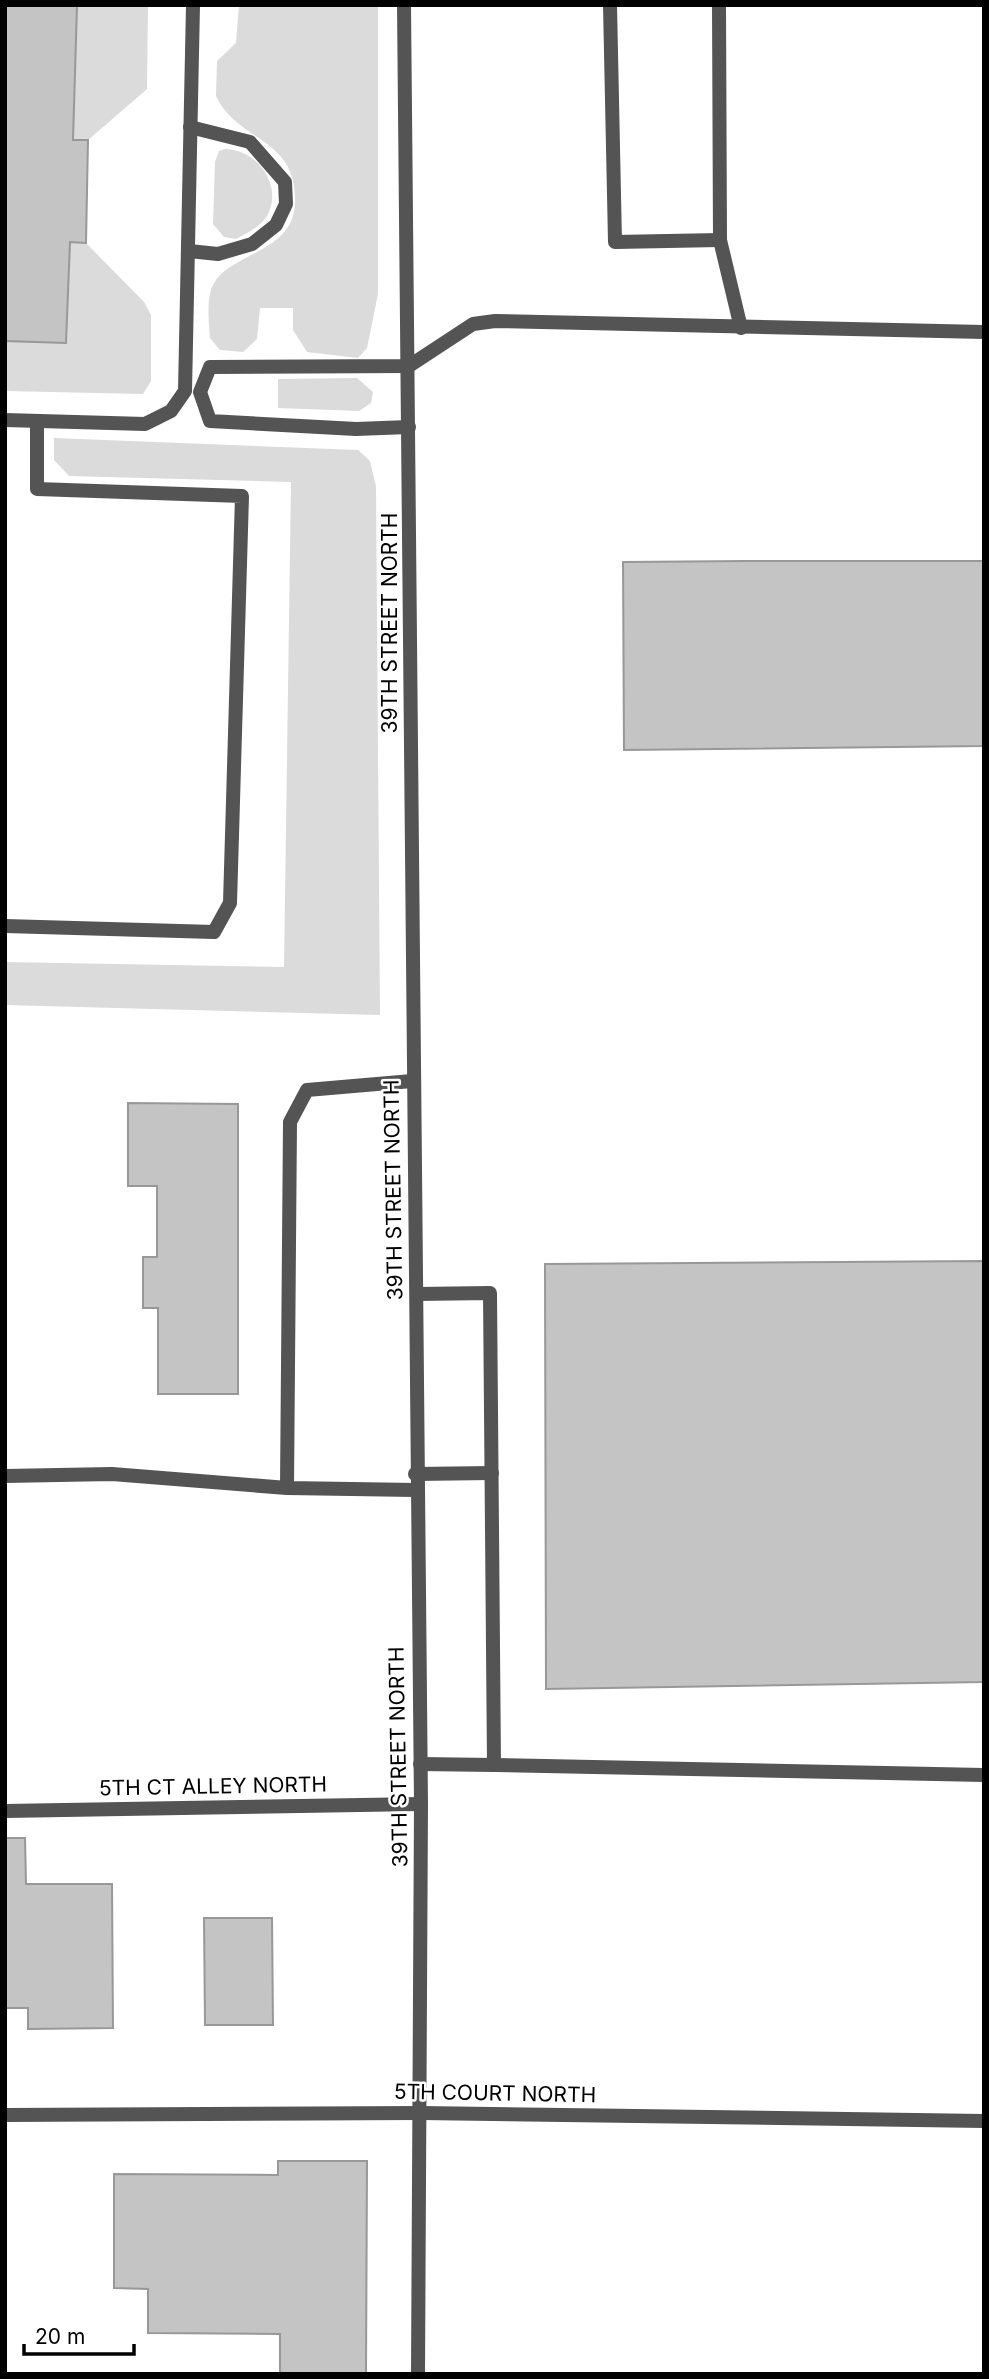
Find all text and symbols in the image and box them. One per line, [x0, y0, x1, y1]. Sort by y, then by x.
street label: 39TH STREET NORTH [377, 513, 402, 733]
street label: 39TH STREET NORTH [379, 1079, 407, 1301]
street label: 39TH STREET NORTH [384, 1646, 412, 1868]
street label: 5TH CT ALLEY NORTH [99, 1772, 327, 1800]
street label: 5TH COURT NORTH [394, 2079, 596, 2107]
scale bar [24, 2312, 135, 2356]
text: 20 m [35, 2324, 85, 2349]

